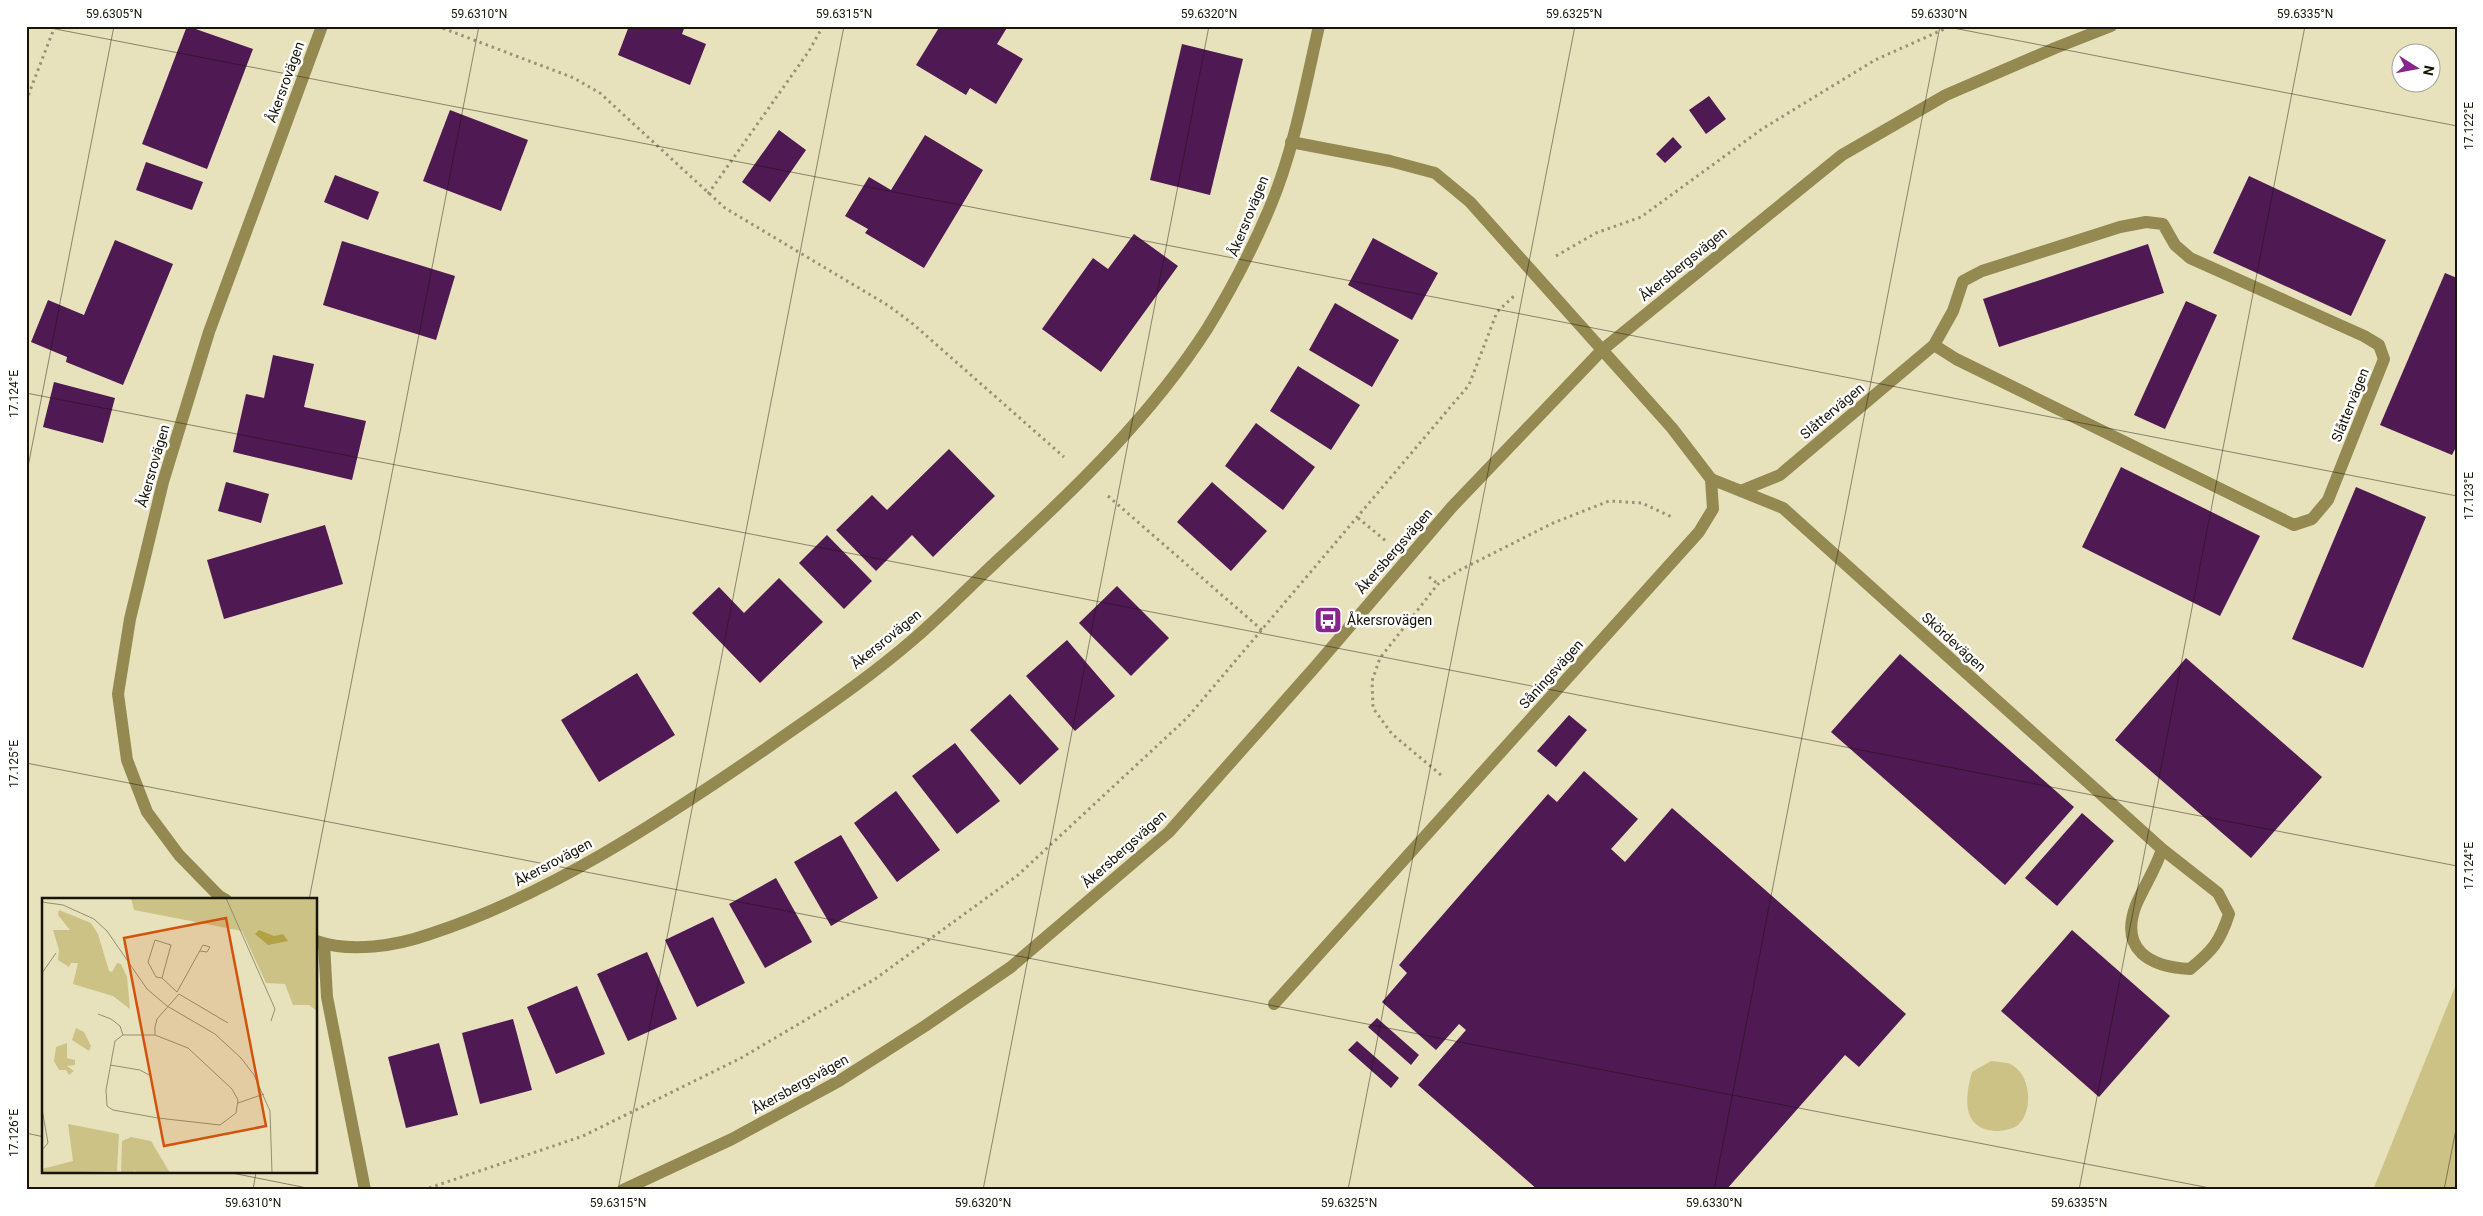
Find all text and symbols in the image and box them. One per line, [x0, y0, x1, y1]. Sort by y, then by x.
text: 59.6305°N [86, 7, 142, 21]
text: 59.6310°N [451, 7, 507, 21]
text: 59.6315°N [816, 7, 872, 21]
text: 59.6320°N [1181, 7, 1237, 21]
text: 59.6325°N [1546, 7, 1602, 21]
text: 59.6330°N [1911, 7, 1967, 21]
text: 59.6335°N [2277, 7, 2333, 21]
street label: Åkersrovägen [262, 39, 307, 125]
north arrow [2390, 42, 2440, 92]
text: N [2420, 64, 2438, 77]
text: 17.122°E [2462, 102, 2476, 150]
street label: Åkersrovägen [1224, 173, 1271, 259]
street label: Åkersbergsvägen [1635, 223, 1730, 304]
street label: Slåttervägen [2328, 366, 2372, 444]
text: 17.124°E [7, 370, 21, 418]
street label: Slåttervägen [1797, 380, 1867, 442]
street label: Åkersrovägen [133, 423, 172, 509]
text: 17.123°E [2462, 472, 2476, 520]
street label: Åkersbergsvägen [1352, 504, 1435, 597]
street label: Åkersrovägen [847, 605, 924, 672]
bus stop icon: Åkersrovägen [1313, 605, 1343, 635]
street label: Skördevägen [1919, 609, 1989, 675]
place label: Åkersrovägen [1347, 611, 1432, 628]
street label: Såningsvägen [1516, 636, 1586, 712]
text: 17.125°E [7, 740, 21, 788]
street label: Åkersbergsvägen [1078, 806, 1169, 891]
street label: Åkersrovägen [511, 834, 594, 889]
text: 17.124°E [2462, 842, 2476, 890]
inset map [42, 898, 318, 1174]
street label: Åkersbergsvägen [748, 1050, 851, 1117]
text: 17.126°E [7, 1109, 21, 1157]
text: 59.6310°N [225, 1196, 281, 1210]
text: 59.6315°N [590, 1196, 646, 1210]
text: 59.6320°N [955, 1196, 1011, 1210]
text: 59.6325°N [1321, 1196, 1377, 1210]
text: 59.6330°N [1686, 1196, 1742, 1210]
text: 59.6335°N [2051, 1196, 2107, 1210]

